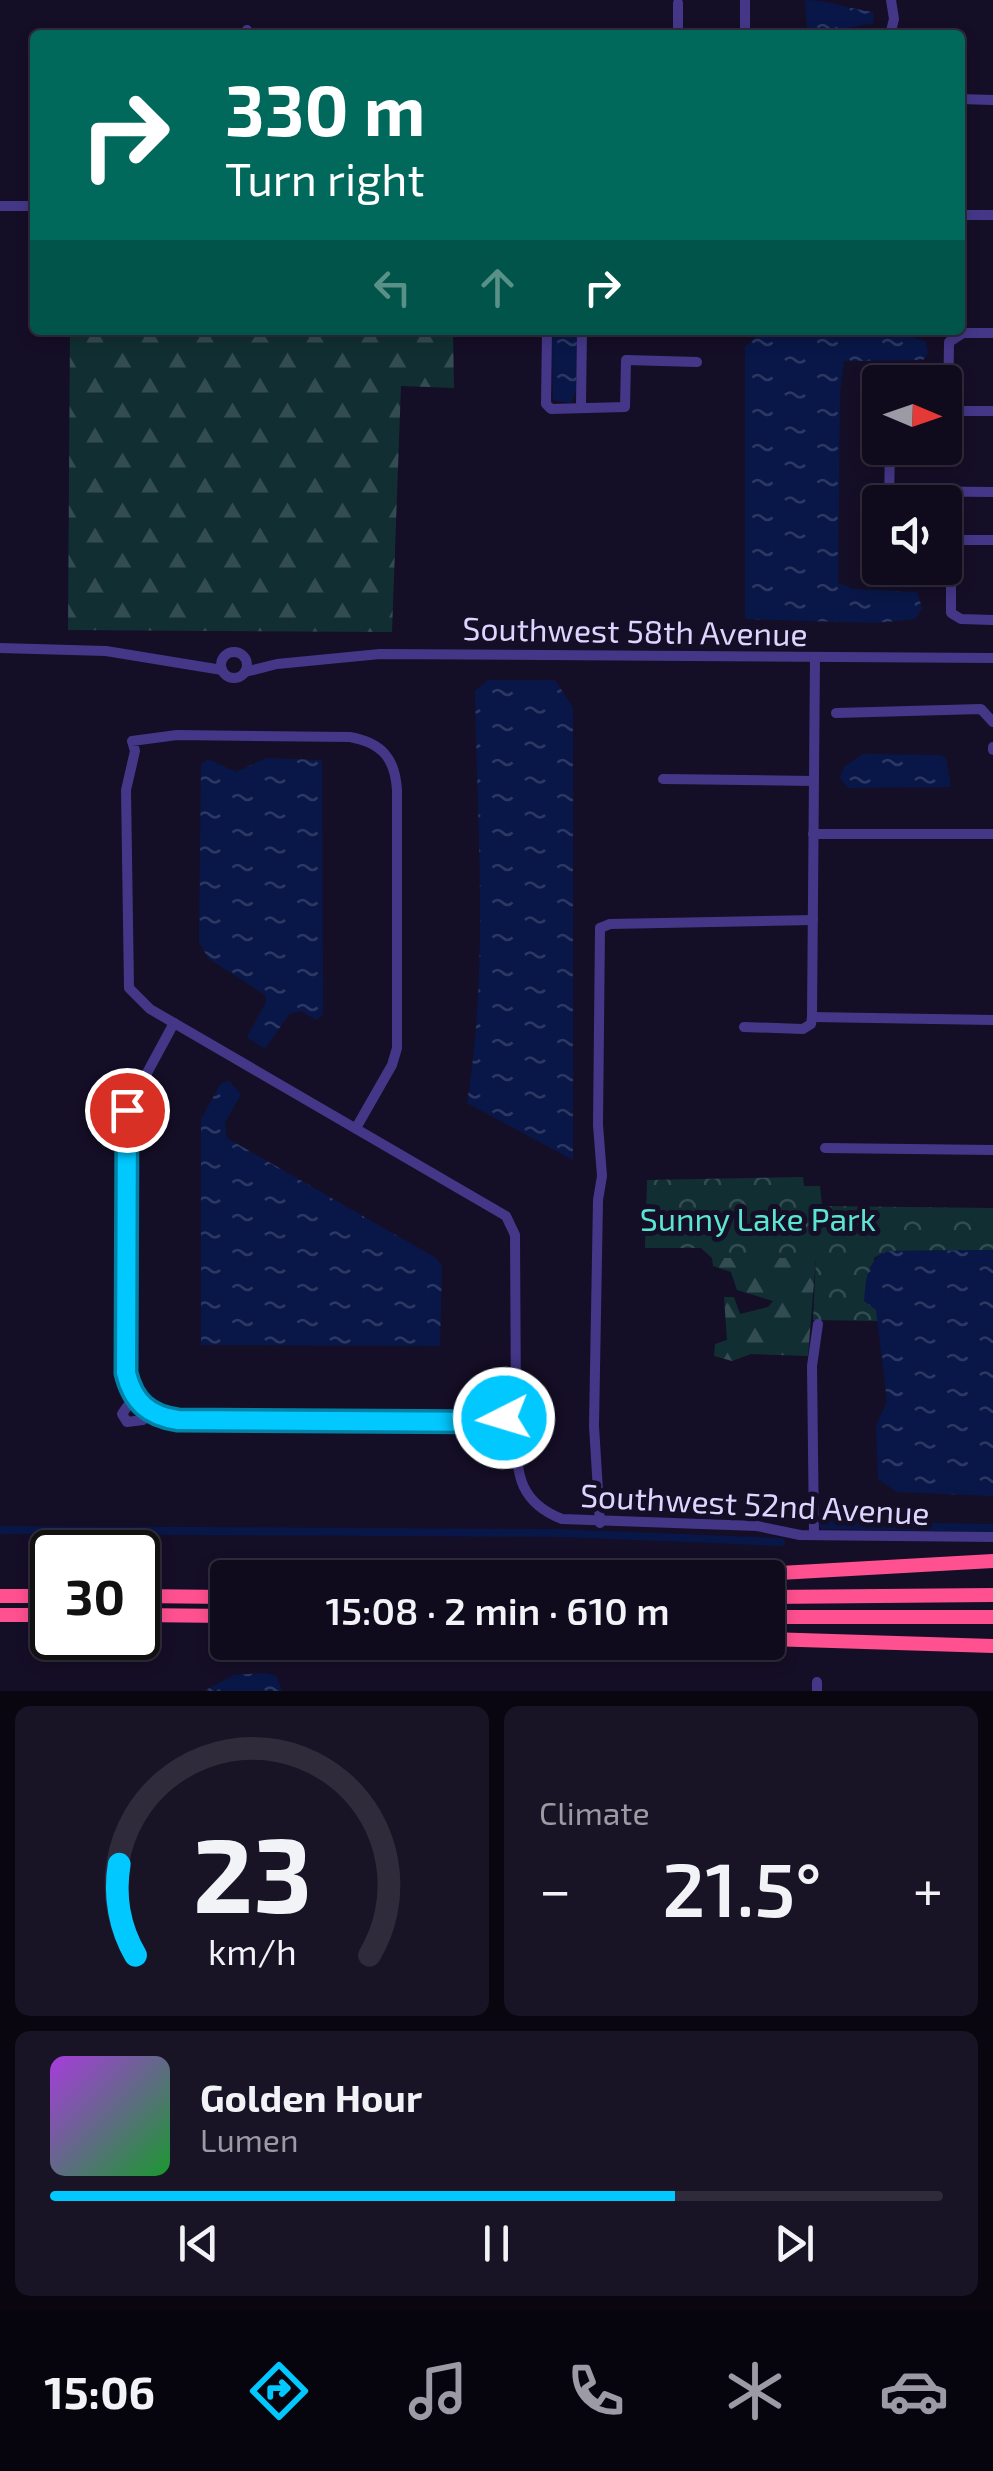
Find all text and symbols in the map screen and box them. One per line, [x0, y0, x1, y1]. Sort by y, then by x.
text: 330 m [225, 66, 425, 150]
icon: right [60, 70, 190, 200]
text: Turn right [225, 151, 425, 205]
icon: left [365, 260, 420, 315]
icon: ahead [470, 260, 525, 315]
icon: right [575, 260, 630, 315]
north arrow [862, 365, 962, 465]
map controls [862, 365, 962, 585]
button: sound [862, 485, 962, 585]
street label: Southwest 58th Avenue [462, 608, 808, 652]
pin [85, 1068, 170, 1153]
icon: arrive [100, 1083, 155, 1138]
park label: Sunny Lake Park [640, 1199, 876, 1237]
position arrow [452, 1366, 556, 1470]
street label: Southwest 52nd Avenue [579, 1475, 931, 1531]
speed limit sign: 30 [30, 1530, 160, 1660]
text: 15:08 · 2 min · 610 m [325, 1587, 670, 1633]
text: Climate [539, 1793, 650, 1831]
text: 23 [192, 1809, 312, 1934]
text: 21.5° [662, 1842, 822, 1932]
text: − [539, 1855, 571, 1921]
text: + [913, 1855, 943, 1921]
text: km/h [208, 1929, 296, 1972]
text: Golden Hour [200, 2074, 422, 2120]
text: Lumen [200, 2120, 299, 2158]
icon: previous [171, 2216, 226, 2271]
icon: pause [469, 2216, 524, 2271]
icon: next [767, 2216, 822, 2271]
icon: directions [244, 2356, 314, 2426]
icon: music [403, 2356, 473, 2426]
icon: phone [561, 2356, 631, 2426]
icon: climate [720, 2356, 790, 2426]
icon: car [879, 2356, 949, 2426]
text: 15:06 [44, 2364, 155, 2418]

